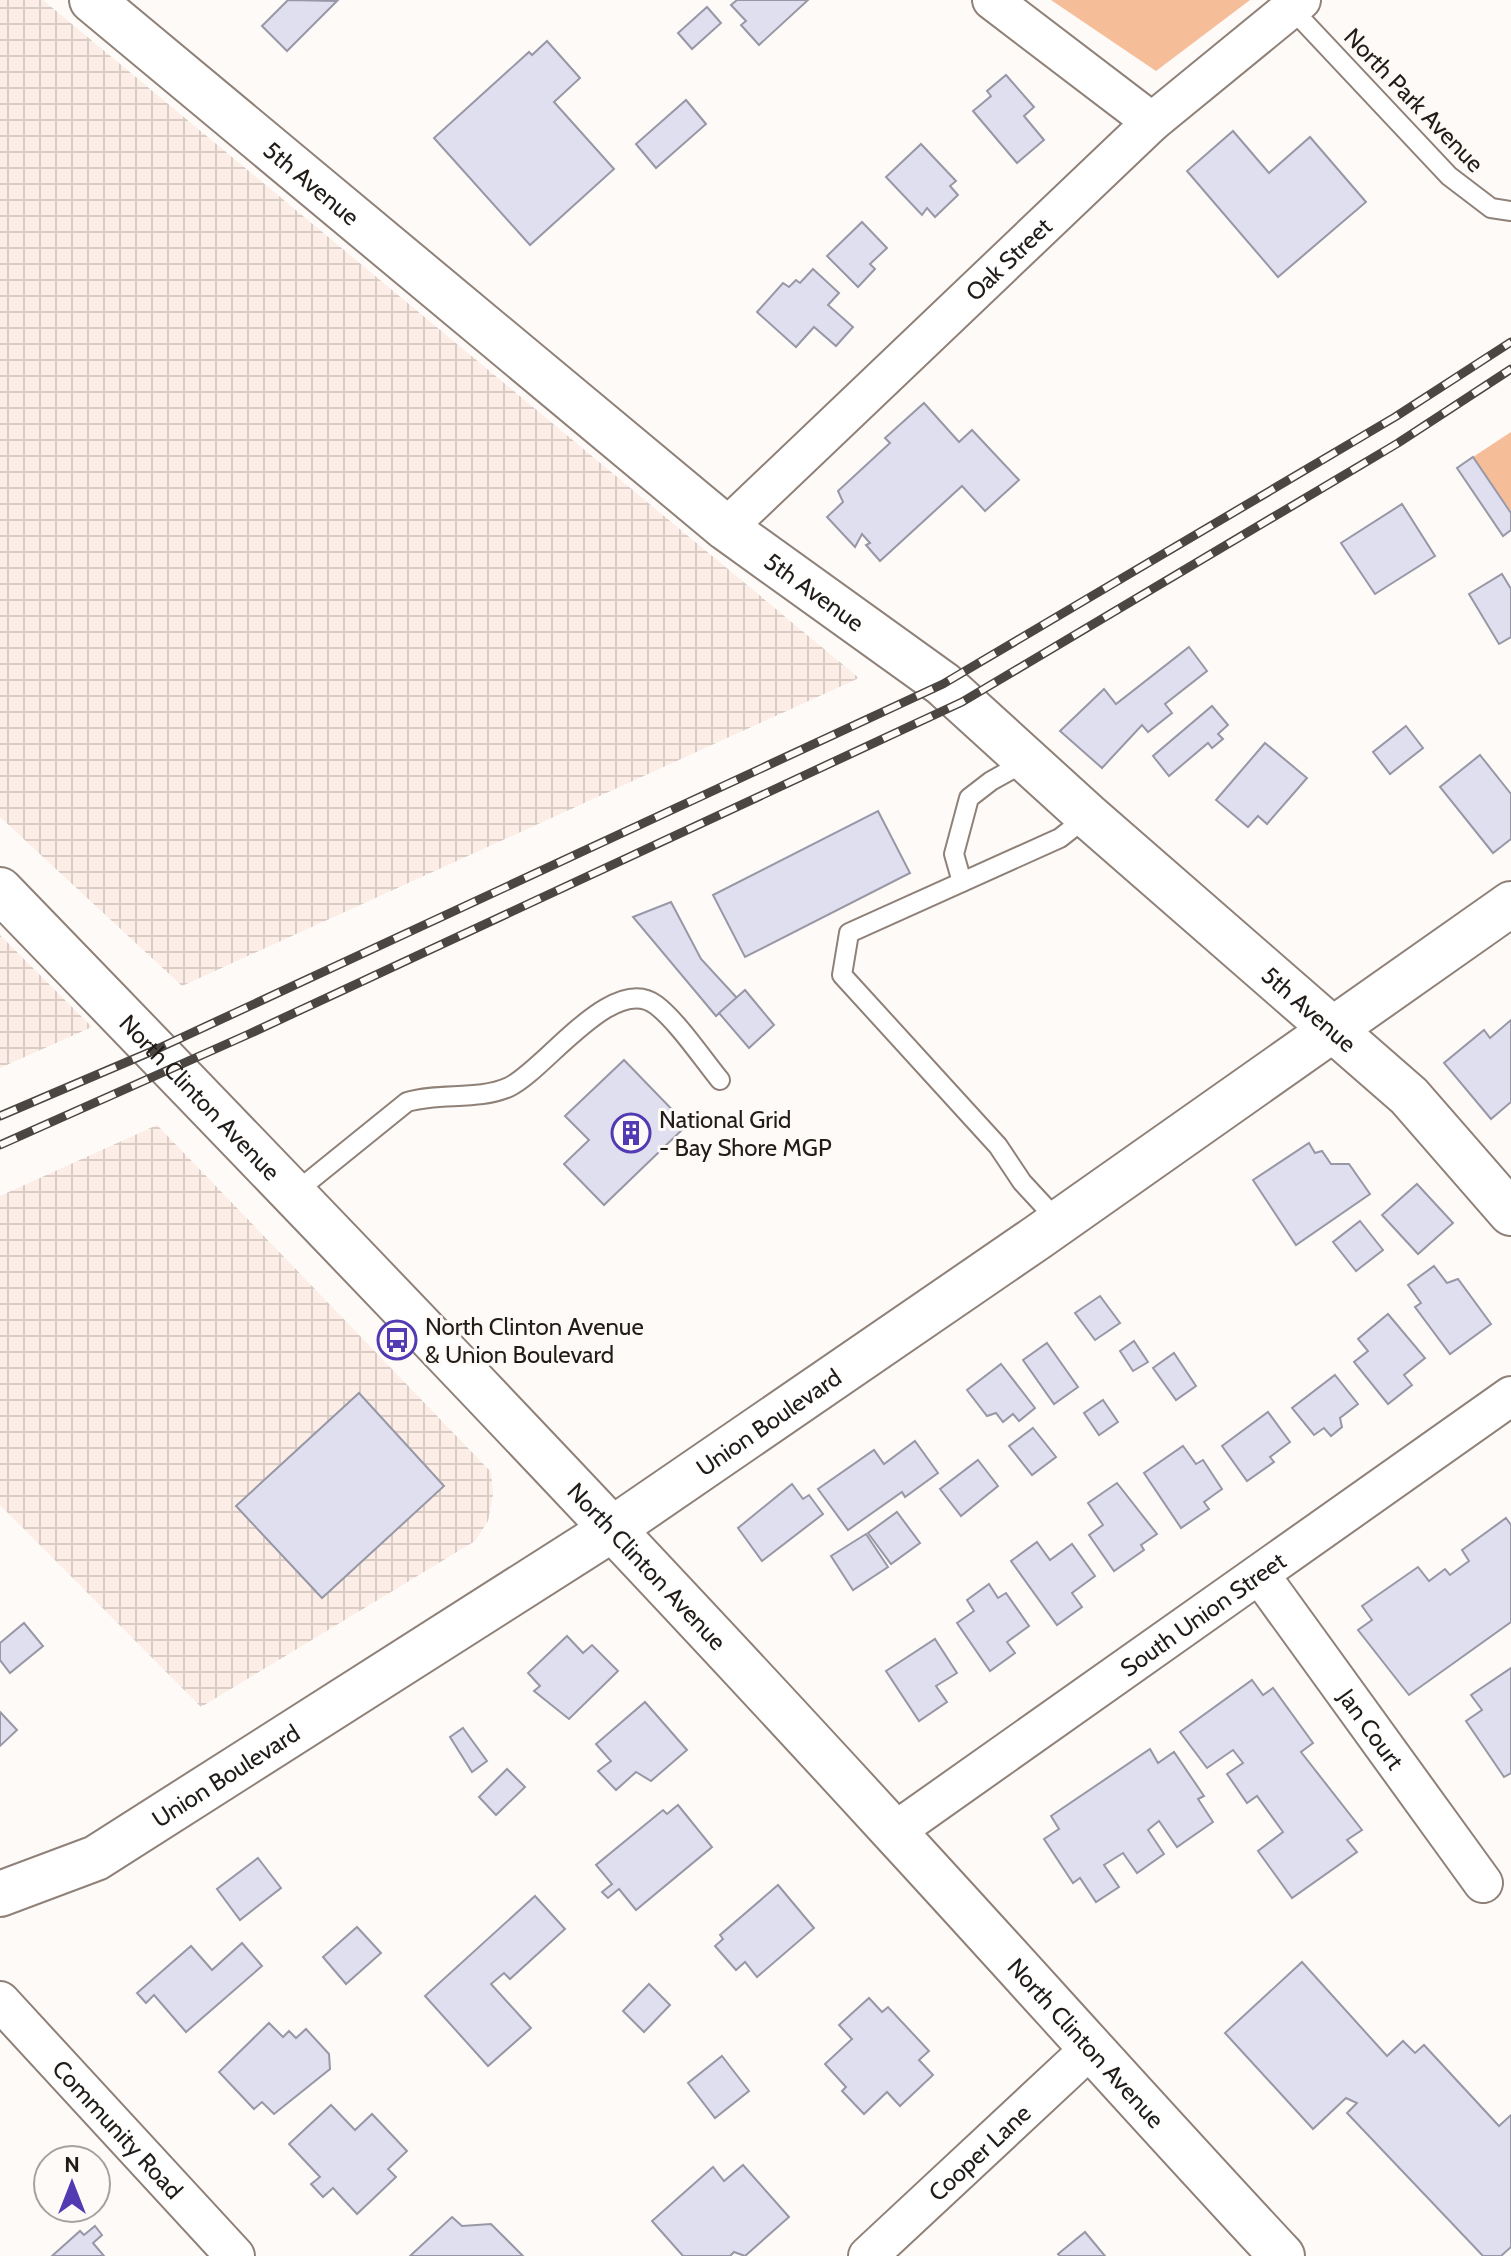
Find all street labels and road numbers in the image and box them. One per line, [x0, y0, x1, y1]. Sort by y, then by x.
street label: North Park Avenue [1338, 22, 1490, 178]
street label: 5th Avenue [258, 135, 365, 231]
street label: Oak Street [959, 211, 1057, 307]
street label: 5th Avenue [759, 546, 870, 637]
street label: 5th Avenue [1256, 960, 1362, 1058]
street label: North Clinton Avenue [114, 1008, 286, 1186]
street label: Union Boulevard [690, 1362, 846, 1482]
street label: North Clinton Avenue [562, 1476, 733, 1656]
street label: South Union Street [1114, 1546, 1291, 1682]
street label: Jan Court [1332, 1682, 1410, 1775]
street label: Union Boulevard [146, 1718, 305, 1833]
street label: North Clinton Avenue [1002, 1952, 1171, 2133]
street label: Community Road [47, 2053, 189, 2204]
street label: Cooper Lane [922, 2098, 1036, 2207]

